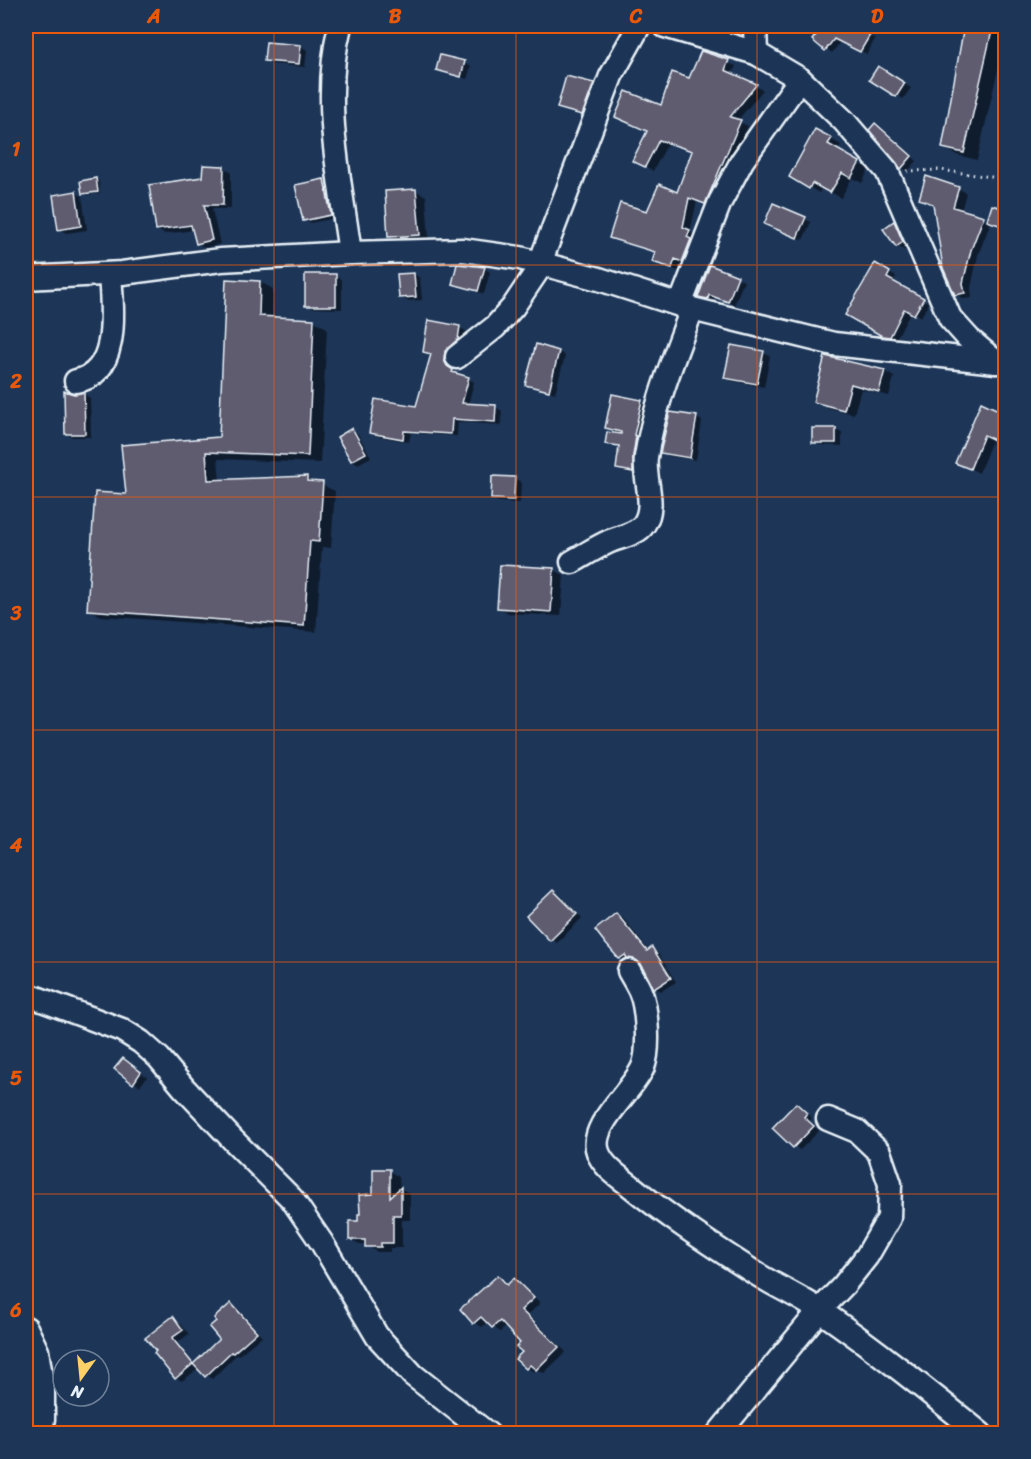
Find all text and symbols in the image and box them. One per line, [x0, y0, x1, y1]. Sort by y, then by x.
text: A [146, 0, 161, 34]
text: B [389, 0, 402, 34]
text: C [629, 0, 643, 34]
text: D [871, 0, 884, 34]
text: 1 [12, 132, 21, 167]
text: 2 [9, 364, 22, 399]
text: 3 [10, 596, 22, 631]
text: 4 [9, 828, 23, 863]
text: 5 [10, 1061, 22, 1096]
text: 6 [9, 1293, 22, 1328]
north arrow [51, 1348, 111, 1408]
text: N [67, 1376, 87, 1408]

